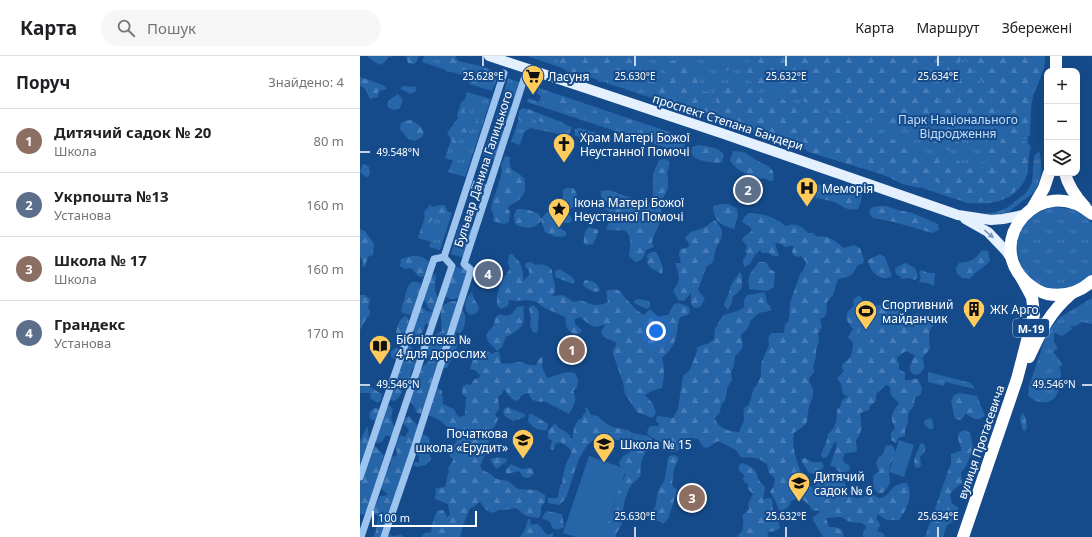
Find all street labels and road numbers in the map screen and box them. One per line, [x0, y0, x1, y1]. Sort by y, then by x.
street label: Бульвар Данила Галицького [450, 89, 516, 249]
street label: проспект Степана Бандери [650, 90, 806, 154]
road number: М-19 [1013, 319, 1049, 337]
street label: вулиця Протасевича [953, 383, 1009, 501]

